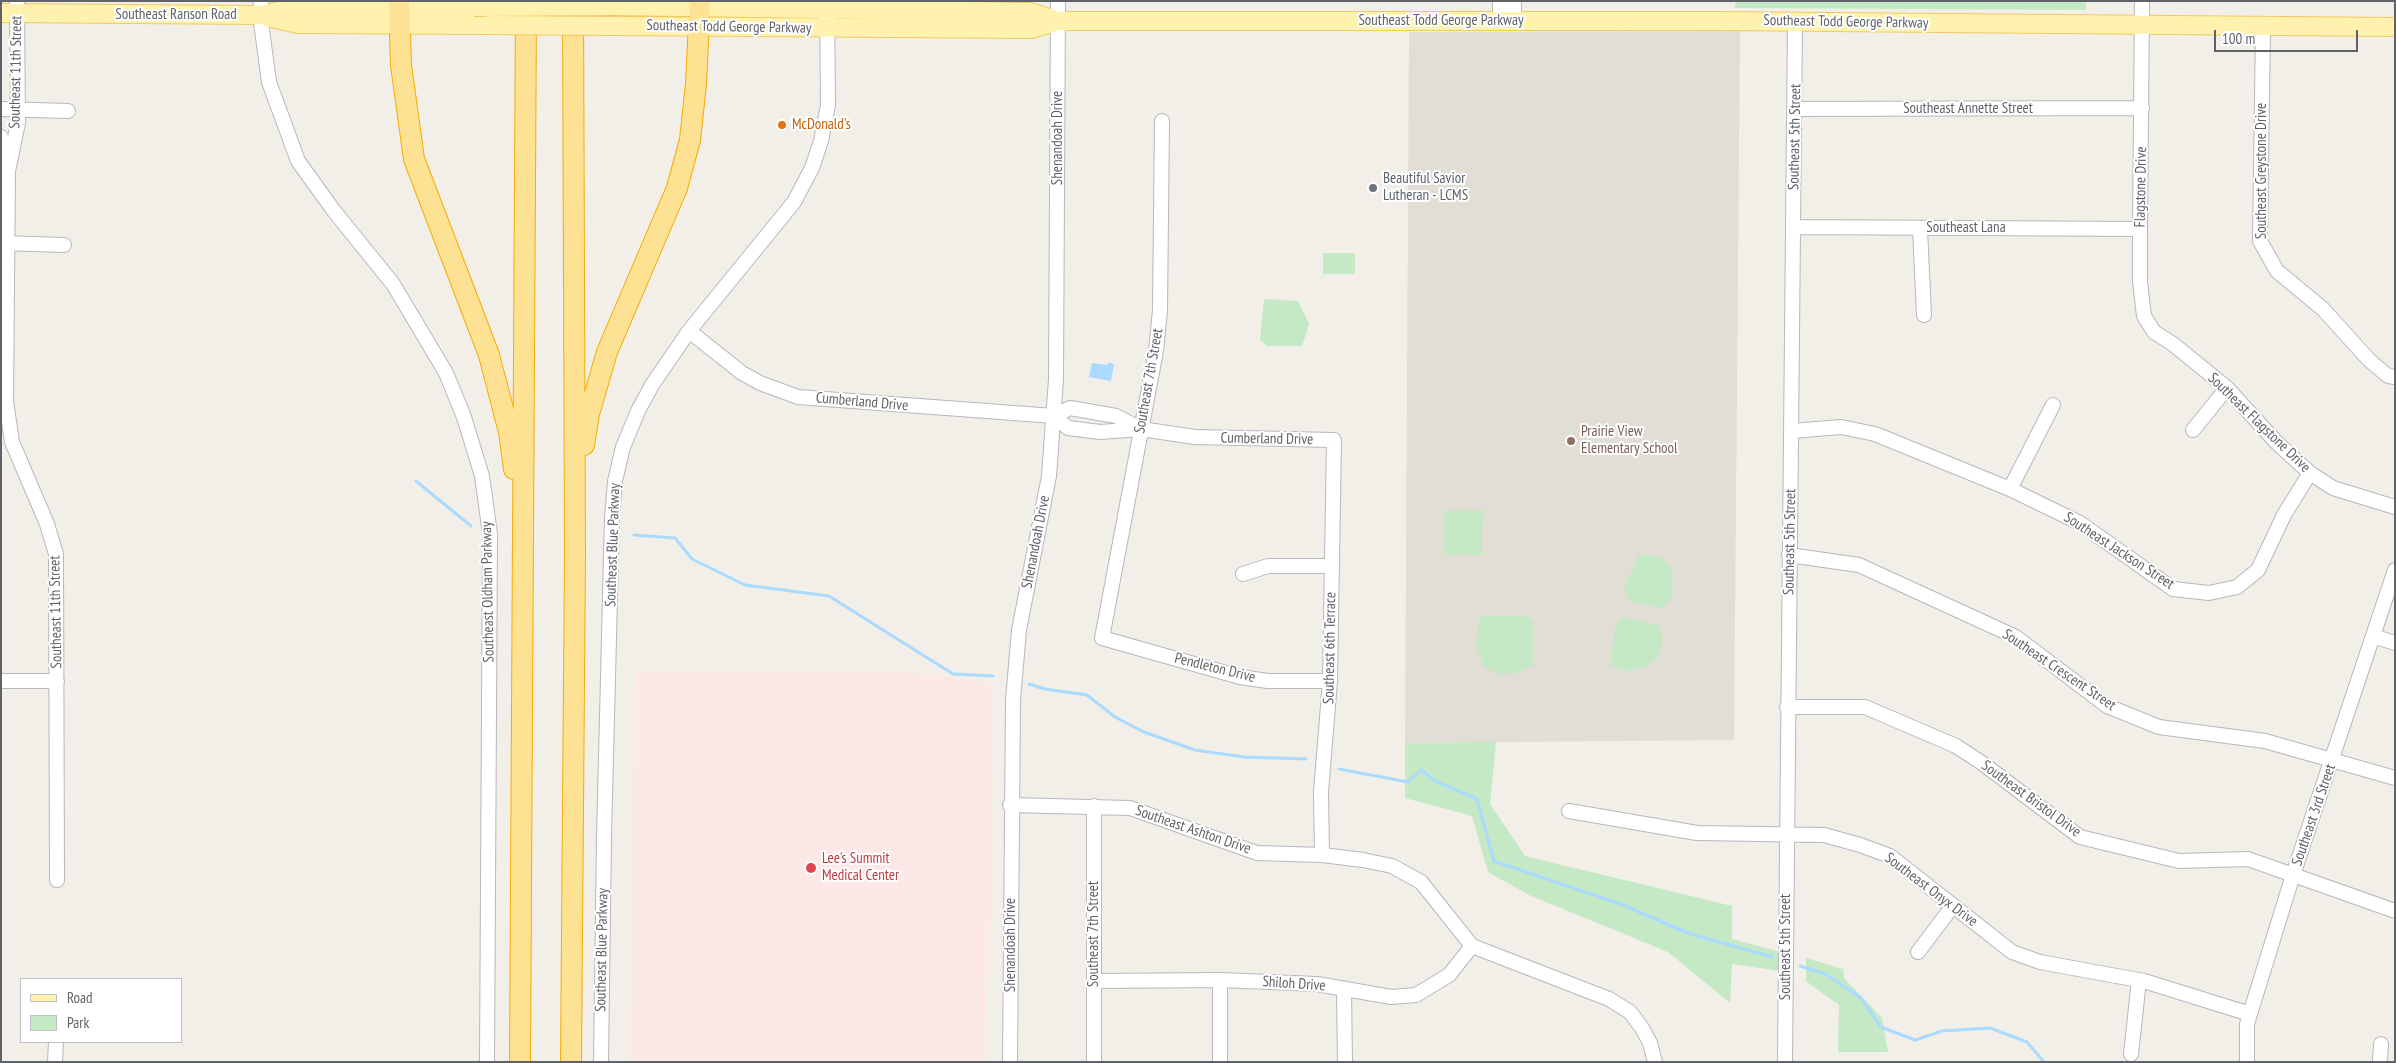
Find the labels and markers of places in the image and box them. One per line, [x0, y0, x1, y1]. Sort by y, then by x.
place label: McDonald's [792, 116, 851, 134]
marker: McDonald's [776, 119, 788, 131]
place label: Beautiful Savior Lutheran - LCMS [1383, 170, 1468, 205]
marker: Beautiful Savior Lutheran - LCMS [1367, 182, 1379, 194]
place label: Prairie View Elementary School [1581, 423, 1678, 458]
marker: Prairie View Elementary School [1565, 435, 1577, 447]
place label: Lee's Summit Medical Center [822, 850, 899, 885]
marker: Lee's Summit Medical Center [804, 861, 818, 875]

